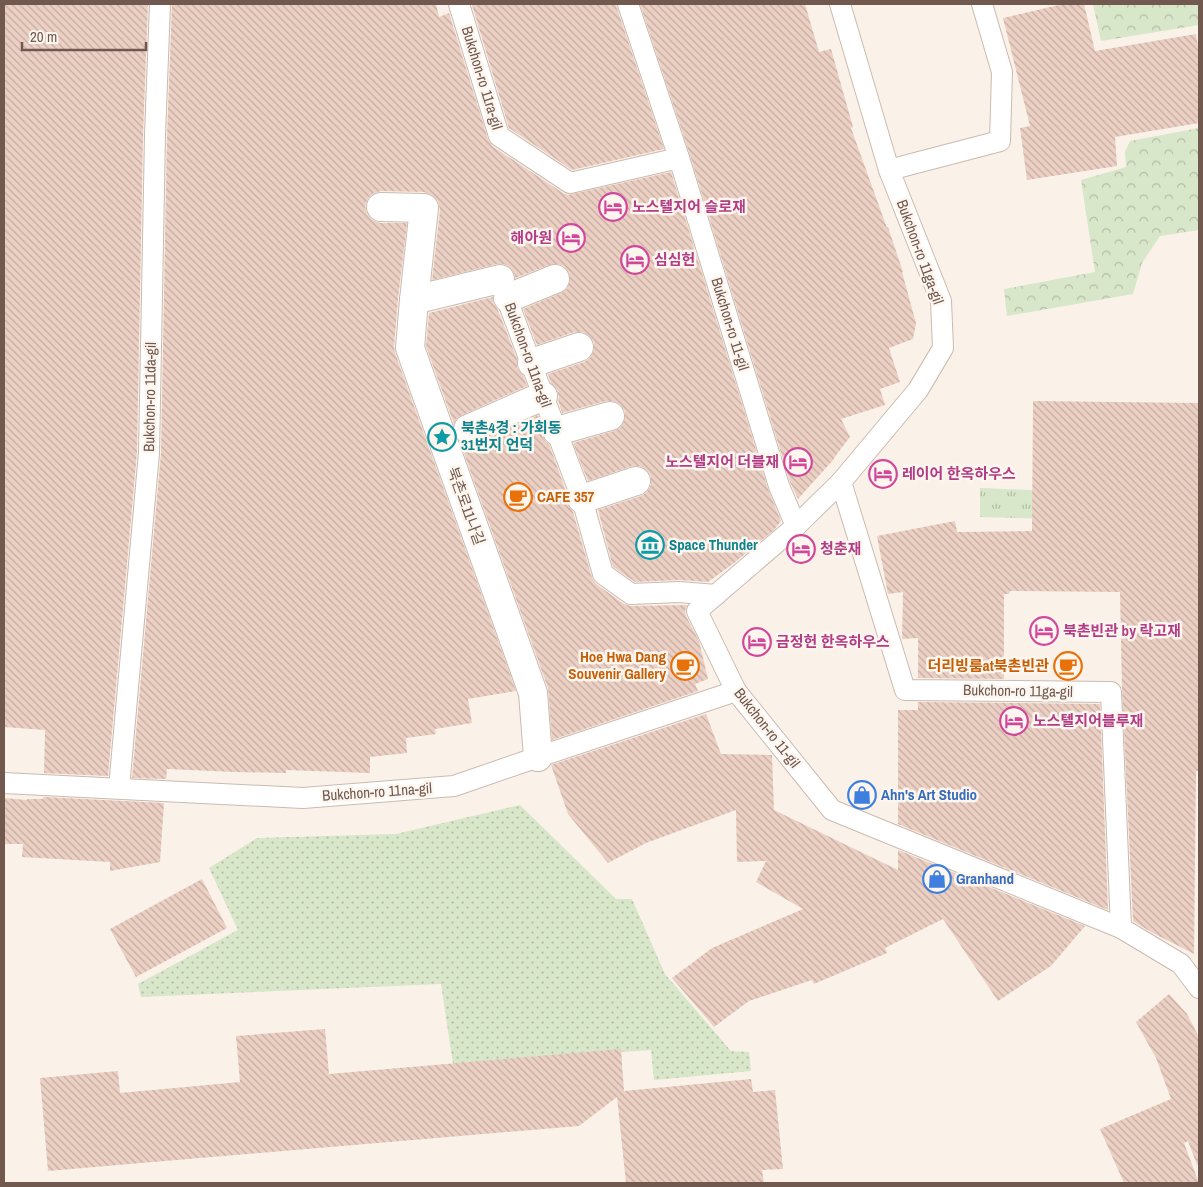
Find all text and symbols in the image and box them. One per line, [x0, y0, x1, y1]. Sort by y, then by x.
scale bar [22, 20, 146, 52]
street label: Bukchon-ro 11ra-gil [457, 24, 508, 132]
text: 20 m [30, 26, 57, 47]
hotel icon: 노스텔지어 슬로재 [598, 192, 628, 222]
place label: 노스텔지어 슬로재 [632, 196, 746, 217]
street label: Bukchon-ro 11ga-gil [892, 197, 949, 307]
hotel icon: 해아원 [556, 223, 586, 253]
place label: 해아원 [511, 227, 552, 248]
hotel icon: 심심헌 [620, 245, 650, 275]
place label: 심심헌 [654, 249, 695, 270]
street label: Bukchon-ro 11-gil [706, 275, 755, 373]
street label: Bukchon-ro 11na-gil [500, 300, 557, 410]
street label: Bukchon-ro 11da-gil [138, 342, 161, 452]
place label: 북촌4경 : 가회동 31번지 언덕 [461, 417, 562, 455]
place icon: 북촌4경 : 가회동 31번지 언덕 [427, 422, 457, 452]
hotel icon: 노스텔지어 더블재 [783, 447, 813, 477]
place label: 노스텔지어 더블재 [665, 451, 779, 472]
hotel icon: 레이어 한옥하우스 [868, 459, 898, 489]
place label: 레이어 한옥하우스 [902, 463, 1016, 484]
street label: 북촌로11나길 [443, 464, 490, 548]
cafe icon: CAFE 357 [503, 482, 533, 512]
place label: CAFE 357 [537, 486, 595, 507]
museum icon: Space Thunder [635, 530, 665, 560]
place label: Space Thunder [669, 534, 758, 555]
hotel icon: 청춘재 [786, 534, 816, 564]
place label: 청춘재 [820, 538, 861, 559]
hotel icon: 북촌빈관 by 락고재 [1029, 616, 1059, 646]
place label: 북촌빈관 by 락고재 [1063, 620, 1181, 641]
hotel icon: 금정헌 한옥하우스 [742, 627, 772, 657]
place label: 금정헌 한옥하우스 [776, 631, 890, 652]
place label: Hoe Hwa Dang Souvenir Gallery [568, 646, 666, 684]
cafe icon: Hoe Hwa Dang Souvenir Gallery [670, 651, 700, 681]
cafe icon: 더리빙룸at북촌빈관 [1053, 651, 1083, 681]
place label: 더리빙룸at북촌빈관 [928, 655, 1049, 676]
street label: Bukchon-ro 11ga-gil [963, 679, 1073, 702]
street label: Bukchon-ro 11-gil [730, 683, 805, 772]
hotel icon: 노스텔지어블루재 [999, 706, 1029, 736]
place label: 노스텔지어블루재 [1033, 710, 1143, 731]
street label: Bukchon-ro 11na-gil [321, 777, 433, 806]
shop icon: Ahn's Art Studio [847, 780, 877, 810]
place label: Ahn's Art Studio [881, 784, 977, 805]
shop icon: Granhand [922, 864, 952, 894]
place label: Granhand [956, 868, 1014, 889]

